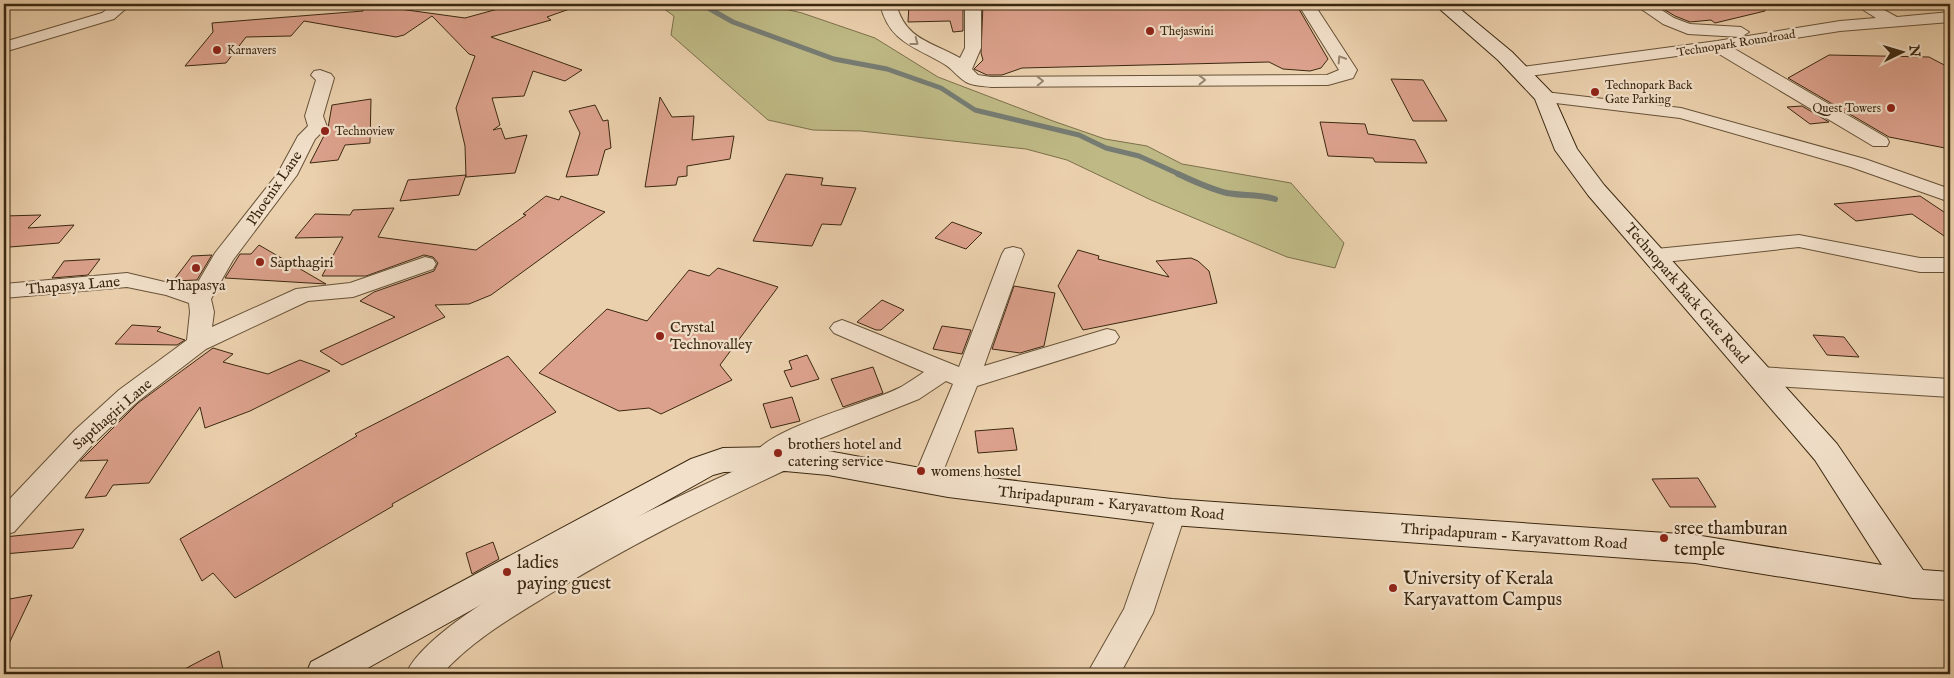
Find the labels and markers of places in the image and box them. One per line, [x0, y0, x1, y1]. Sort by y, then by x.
place label: Thejaswini [1160, 24, 1214, 39]
marker: Thejaswini [1144, 25, 1156, 37]
place label: Karnavers [227, 43, 276, 58]
marker: Karnavers [211, 44, 223, 56]
place label: Technopark Back Gate Parking [1605, 78, 1693, 107]
marker: Technopark Back Gate Parking [1589, 86, 1601, 98]
place label: Quest Towers [1813, 101, 1881, 116]
marker: Quest Towers [1885, 102, 1897, 114]
place label: Technoview [335, 124, 395, 139]
marker: Technoview [319, 125, 331, 137]
place label: Sapthagiri [270, 253, 334, 272]
marker: Sapthagiri [254, 256, 266, 268]
marker: Thapasya [190, 262, 202, 274]
place label: Thapasya [166, 276, 226, 295]
place label: Crystal Technovalley [670, 318, 753, 354]
marker: Crystal Technovalley [654, 330, 666, 342]
place label: brothers hotel and catering service [788, 435, 902, 471]
marker: brothers hotel and catering service [772, 447, 784, 459]
place label: womens hostel [931, 462, 1022, 481]
marker: womens hostel [915, 465, 927, 477]
place label: sree thamburan temple [1674, 518, 1788, 562]
marker: sree thamburan temple [1658, 532, 1670, 544]
place label: ladies paying guest [517, 552, 611, 596]
marker: ladies paying guest [501, 566, 513, 578]
place label: University of Kerala Karyavattom Campus [1403, 568, 1562, 612]
marker: University of Kerala Karyavattom Campus [1387, 582, 1399, 594]

